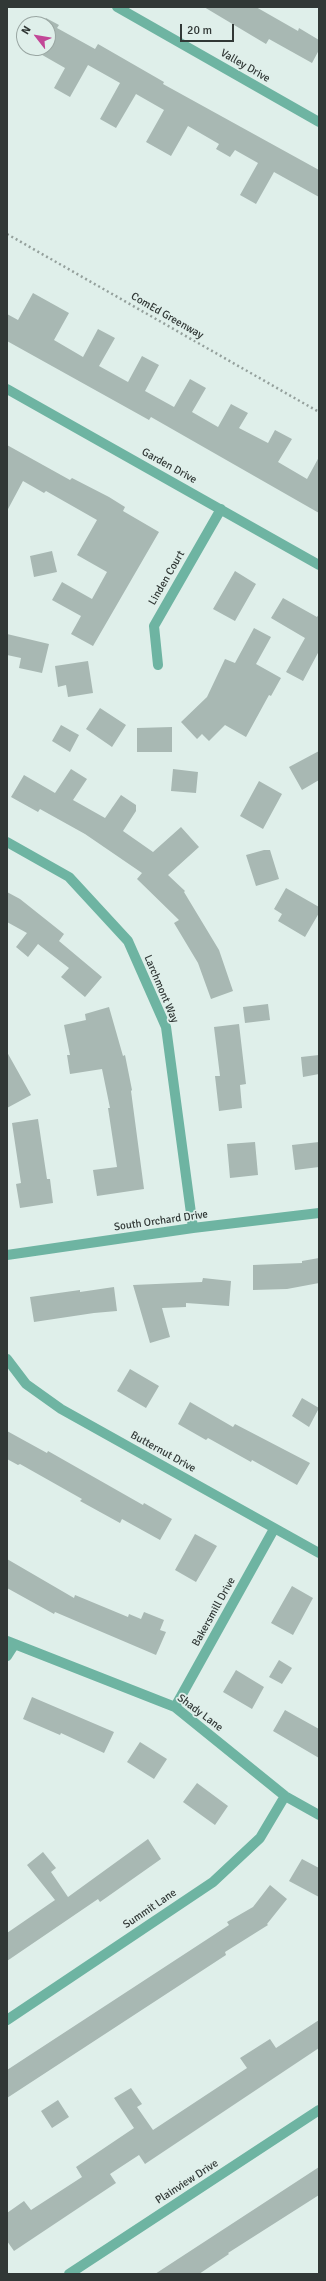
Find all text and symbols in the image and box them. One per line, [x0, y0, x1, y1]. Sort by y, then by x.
north arrow [16, 16, 56, 56]
scale bar [182, 16, 236, 42]
text: N [19, 23, 34, 37]
text: 20 m [187, 23, 212, 38]
street label: Valley Drive [218, 46, 272, 86]
street label: ComEd Greenway [128, 290, 206, 342]
street label: Garden Drive [139, 445, 199, 487]
street label: Linden Court [146, 548, 188, 608]
street label: Larchmont Way [141, 953, 181, 1025]
street label: South Orchard Drive [113, 1208, 209, 1234]
street label: Butternut Drive [128, 1429, 198, 1475]
street label: Bakersmill Drive [190, 1575, 238, 1649]
street label: Shady Lane [175, 1692, 225, 1734]
street label: Summit Lane [121, 1886, 179, 1932]
street label: Plainview Drive [153, 2157, 221, 2207]

